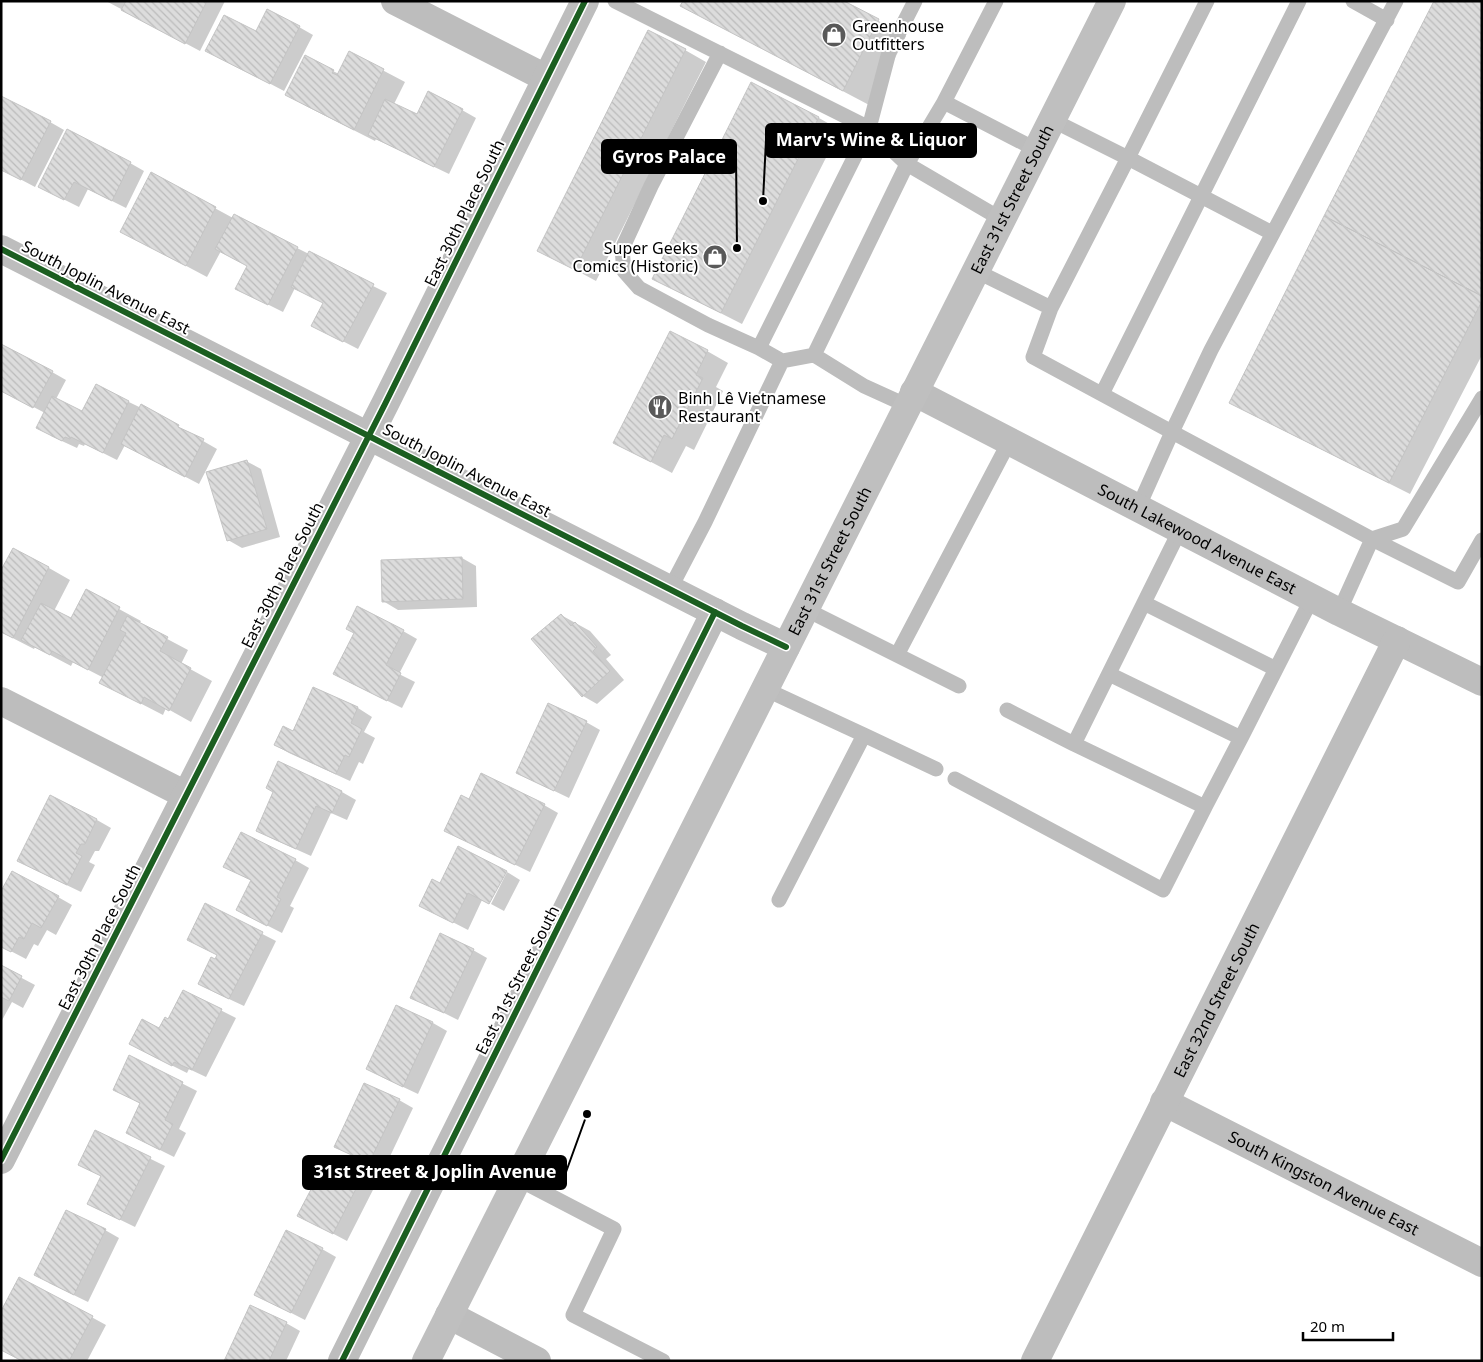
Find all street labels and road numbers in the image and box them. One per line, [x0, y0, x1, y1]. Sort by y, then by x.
street label: East 31st Street South [965, 121, 1059, 278]
street label: East 30th Place South [419, 136, 509, 290]
street label: South Joplin Avenue East [18, 235, 194, 339]
street label: South Joplin Avenue East [379, 418, 555, 522]
street label: South Lakewood Avenue East [1094, 478, 1300, 599]
street label: East 31st Street South [783, 483, 876, 639]
street label: East 30th Place South [236, 498, 328, 652]
street label: East 30th Place South [53, 860, 145, 1014]
street label: East 31st Street South [470, 902, 564, 1058]
street label: East 32nd Street South [1168, 919, 1264, 1081]
street label: South Kingston Avenue East [1225, 1125, 1423, 1240]

